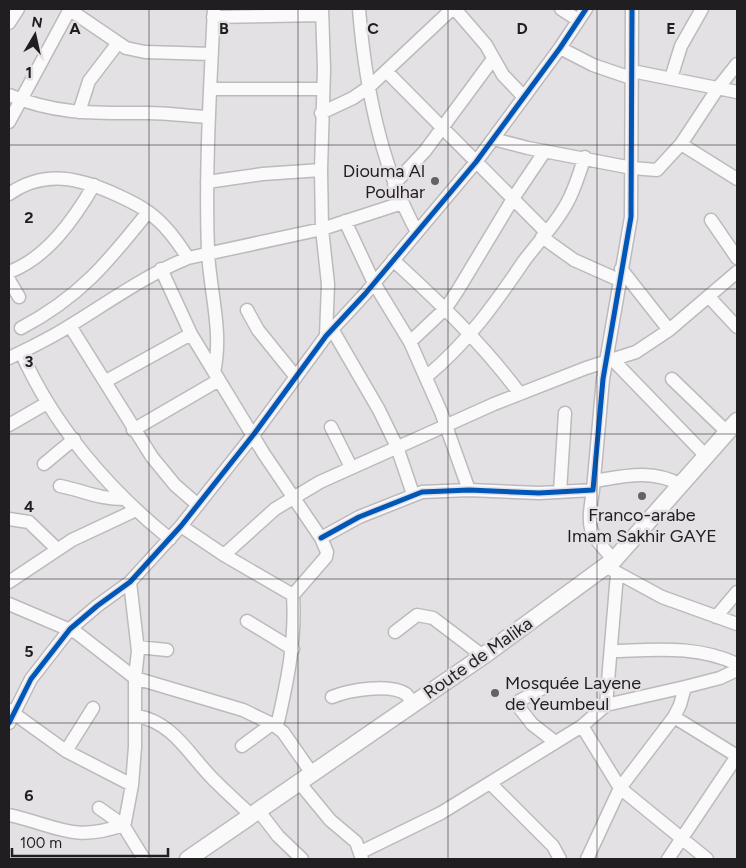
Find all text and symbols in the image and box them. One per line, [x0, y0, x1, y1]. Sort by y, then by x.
north arrow [10, 10, 60, 60]
text: N [30, 13, 44, 32]
text: A [69, 19, 81, 38]
text: B [219, 19, 229, 38]
text: C [367, 19, 379, 38]
text: D [516, 19, 528, 38]
text: E [666, 19, 676, 38]
text: 1 [26, 63, 32, 82]
place label: Diouma Al Poulhar [343, 160, 425, 203]
marker: Diouma Al Poulhar [429, 175, 441, 187]
text: 2 [24, 208, 34, 227]
text: 3 [25, 352, 34, 371]
marker: Franco-arabe Imam Sakhir GAYE [636, 490, 648, 502]
text: 4 [24, 497, 34, 516]
place label: Franco-arabe Imam Sakhir GAYE [567, 504, 717, 547]
street label: Route de Malika [419, 612, 537, 704]
text: 5 [24, 642, 34, 661]
place label: Mosquée Layene de Yeumbeul [505, 672, 641, 715]
marker: Mosquée Layene de Yeumbeul [489, 687, 501, 699]
text: 6 [24, 786, 34, 805]
scale bar [12, 826, 169, 858]
text: 100 m [20, 834, 62, 852]

